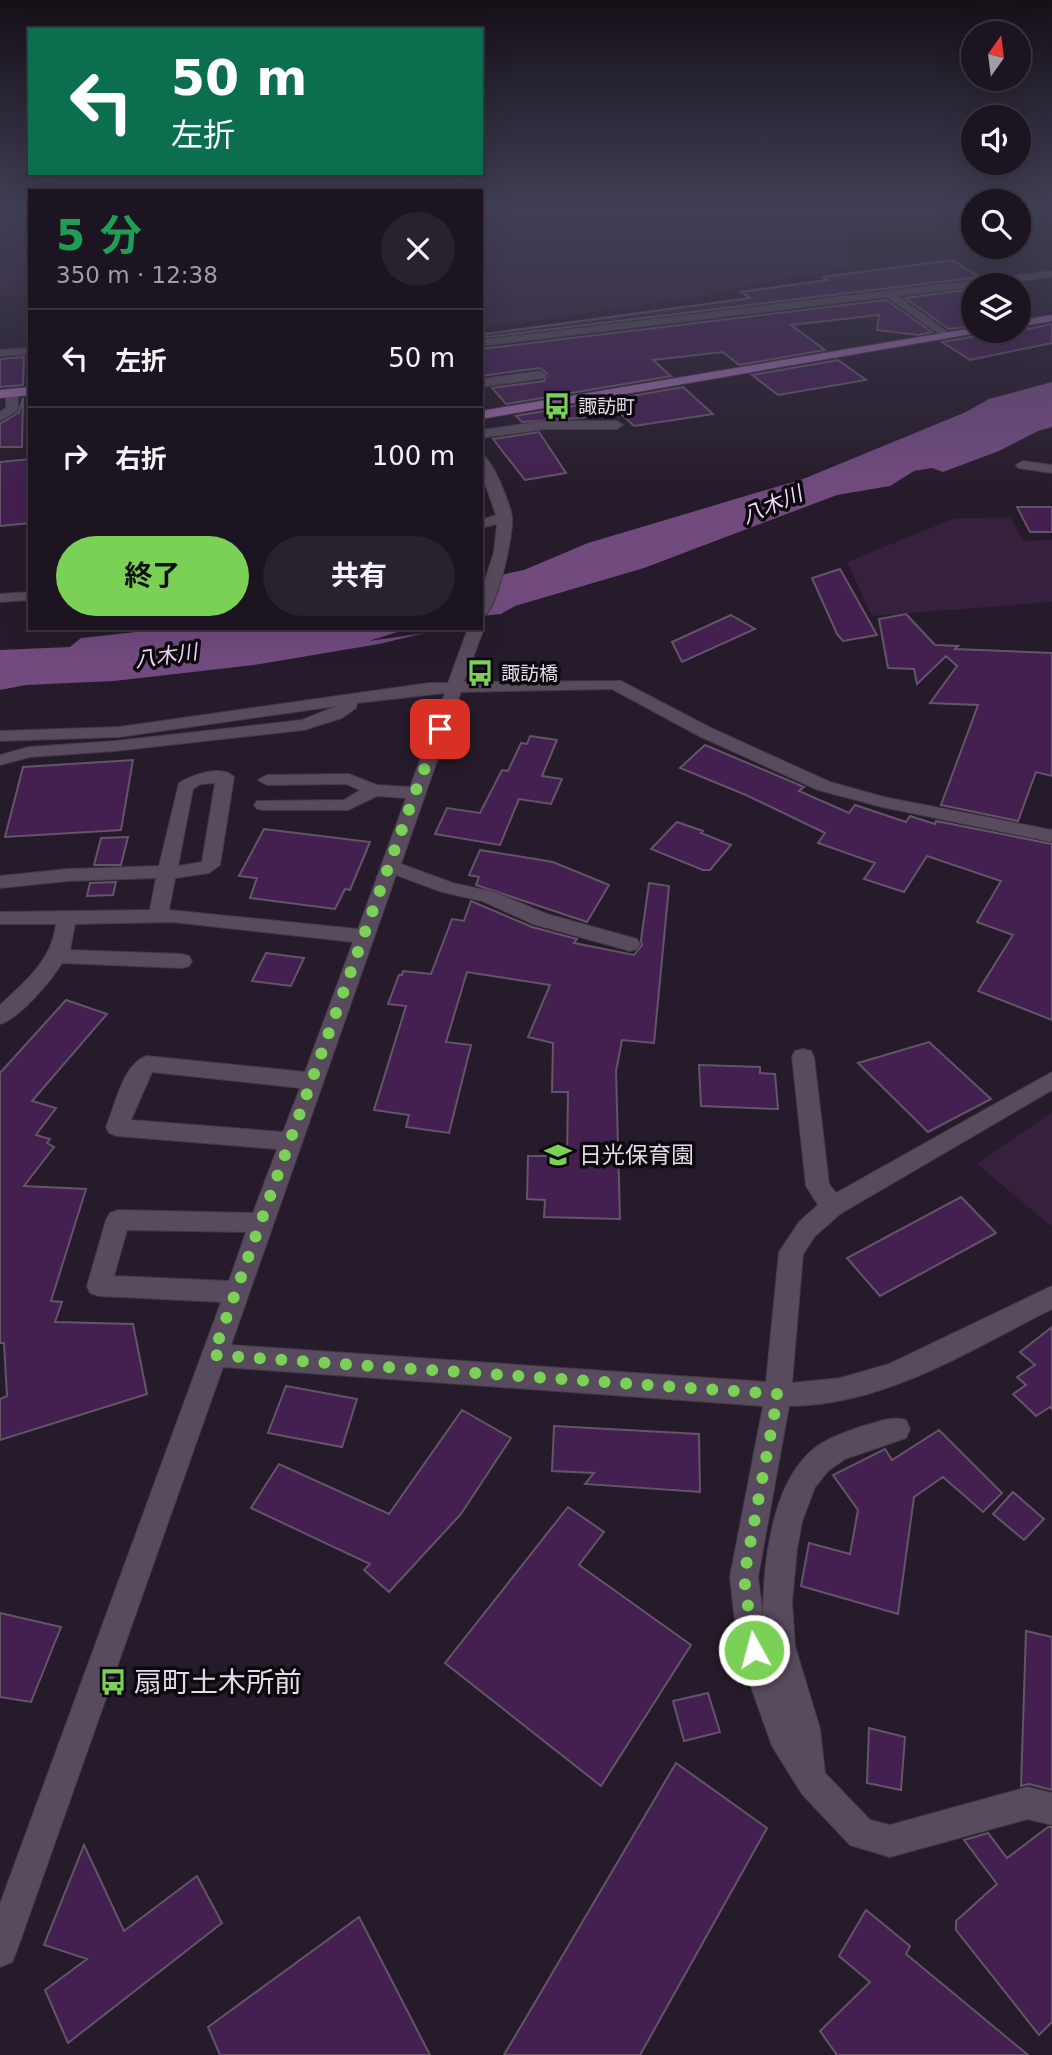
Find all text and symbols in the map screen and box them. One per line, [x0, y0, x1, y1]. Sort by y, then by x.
north arrow [961, 21, 1031, 91]
map controls [961, 21, 1031, 343]
text: 50 m [171, 50, 307, 107]
icon: left [56, 56, 147, 147]
button: sound [961, 105, 1031, 175]
text: 左折 [171, 116, 235, 154]
button: search [961, 189, 1031, 259]
text: 5 分 [56, 211, 142, 260]
button: close [381, 212, 455, 286]
text: 350 m · 12:38 [56, 262, 218, 288]
button: layers [961, 273, 1031, 343]
icon: left [56, 339, 94, 377]
text: 50 m [388, 343, 455, 373]
text: 左折 [115, 346, 167, 376]
bus stop icon: 諏訪町 [542, 391, 572, 421]
place label: 諏訪町 [578, 395, 635, 417]
icon: right [56, 437, 94, 475]
text: 100 m [372, 441, 455, 471]
text: 右折 [115, 444, 167, 474]
water label: 八木川 [738, 481, 808, 528]
button: 終了 [56, 536, 249, 616]
button: 共有 [263, 536, 455, 616]
water label: 八木川 [133, 639, 201, 672]
bus stop icon: 諏訪橋 [465, 658, 495, 688]
place label: 諏訪橋 [501, 662, 558, 684]
pin [410, 699, 470, 759]
icon: arrive [421, 710, 459, 748]
school or university icon: 日光保育園 [543, 1140, 573, 1170]
place label: 日光保育園 [579, 1142, 694, 1168]
position arrow [717, 1613, 791, 1687]
place label: 扇町土木所前 [134, 1666, 302, 1699]
bus stop icon: 扇町土木所前 [98, 1667, 128, 1697]

